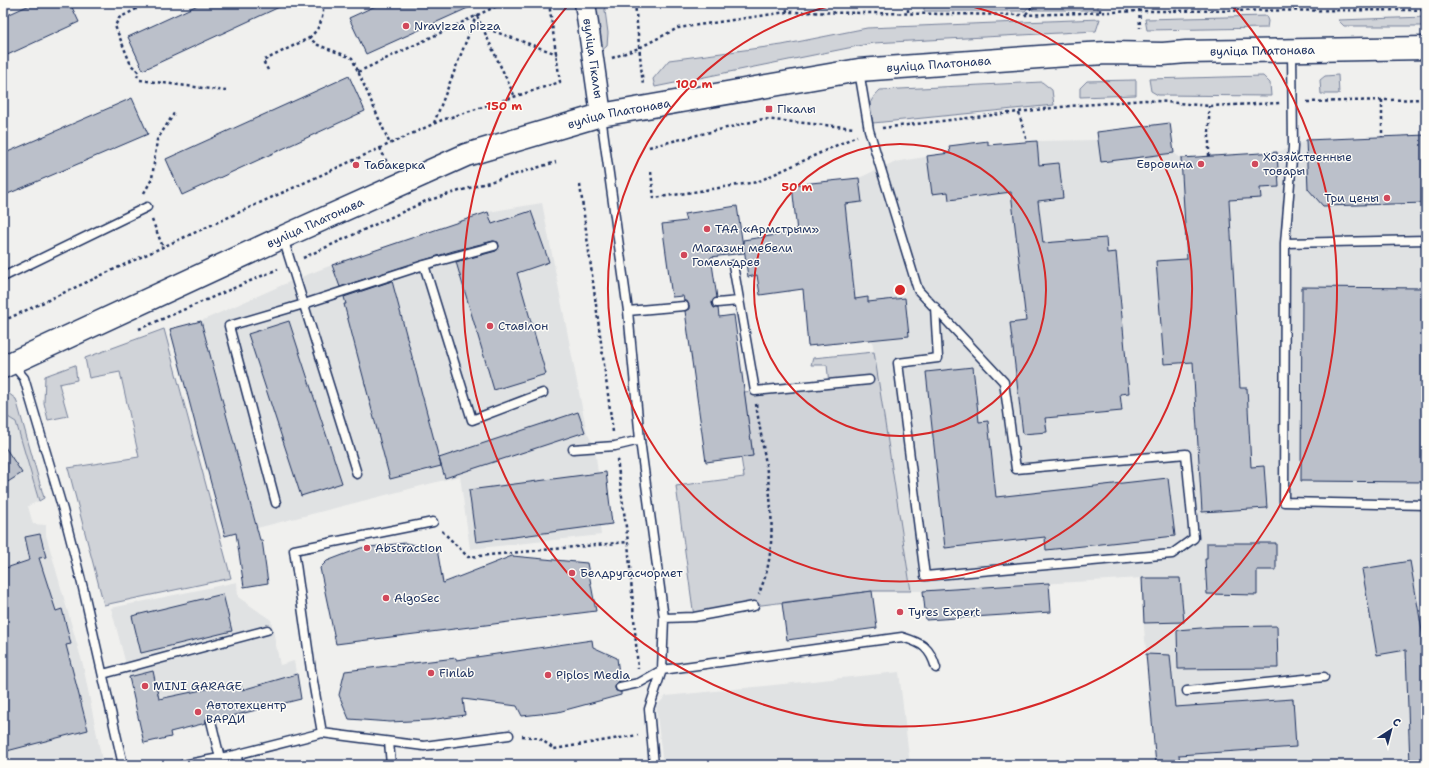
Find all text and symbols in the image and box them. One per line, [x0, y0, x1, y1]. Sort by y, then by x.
street label: вуліца Гікалы [579, 17, 607, 100]
place label: Nravizza pizza [414, 18, 501, 34]
marker: Nravizza pizza [401, 21, 411, 31]
street label: вуліца Платонава [1210, 42, 1316, 60]
street label: вуліца Платонава [886, 52, 992, 76]
text: 100 m [676, 76, 713, 92]
street label: вуліца Платонава [566, 95, 672, 132]
text: 150 m [486, 98, 522, 114]
place label: Гікалы [777, 101, 816, 117]
marker: Гікалы [764, 104, 774, 114]
place label: Хозяйственные товары [1263, 149, 1352, 179]
place label: Евровина [1136, 156, 1194, 172]
place label: Табакерка [364, 157, 426, 173]
marker: Евровина [1196, 159, 1206, 169]
marker: Хозяйственные товары [1250, 159, 1260, 169]
marker: Табакерка [351, 160, 361, 170]
text: 50 m [782, 179, 813, 195]
place label: Три цены [1324, 190, 1379, 206]
marker: Три цены [1382, 193, 1392, 203]
street label: вуліца Платонава [264, 194, 367, 252]
place label: ТАА «Армстрым» [715, 221, 820, 237]
marker: ТАА «Армстрым» [702, 224, 712, 234]
place label: Магазин мебели Гомельдрев [692, 240, 793, 270]
marker: Магазин мебели Гомельдрев [679, 250, 689, 260]
centre of rings [893, 283, 907, 297]
place label: Ставілон [498, 318, 548, 334]
marker: Ставілон [485, 321, 495, 331]
place label: Abstraction [375, 540, 442, 556]
marker: Abstraction [362, 543, 372, 553]
place label: Белдругасчормет [580, 565, 683, 581]
marker: Белдругасчормет [567, 568, 577, 578]
place label: AlgoSec [394, 590, 440, 606]
marker: AlgoSec [381, 593, 391, 603]
place label: Tyres Expert [908, 604, 980, 620]
marker: Tyres Expert [895, 607, 905, 617]
place label: Finlab [439, 665, 474, 681]
place label: Piplos Media [556, 667, 630, 683]
marker: Finlab [426, 668, 436, 678]
marker: Piplos Media [543, 670, 553, 680]
place label: MINI GARAGE [153, 678, 242, 694]
marker: MINI GARAGE [140, 681, 150, 691]
place label: Автотехцентр ВАРДИ [206, 697, 287, 727]
marker: Автотехцентр ВАРДИ [193, 707, 203, 717]
north arrow [1371, 710, 1411, 750]
text: С [1389, 714, 1404, 731]

